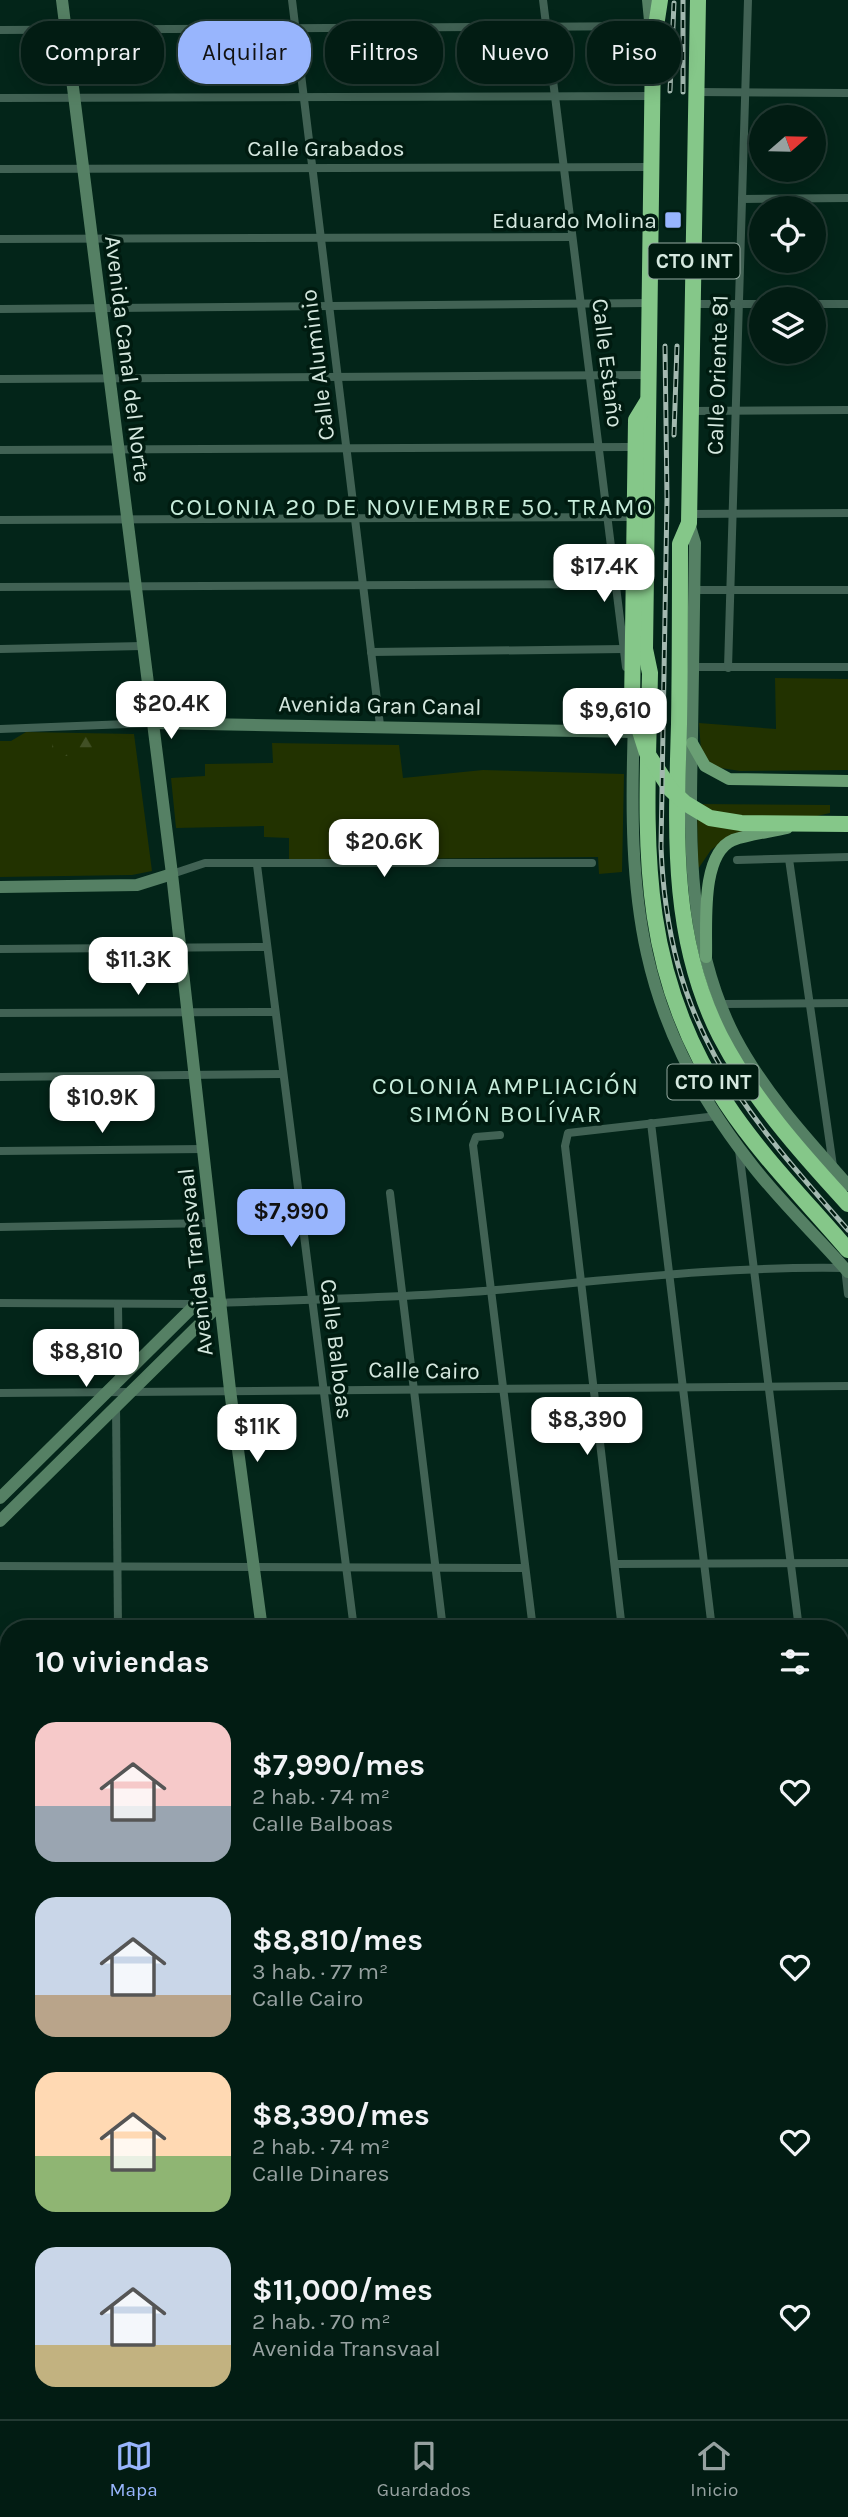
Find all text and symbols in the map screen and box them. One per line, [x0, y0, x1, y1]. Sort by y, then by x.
chip: Comprar [21, 21, 164, 84]
chip: Alquilar [178, 21, 311, 84]
chip: Filtros [325, 21, 443, 84]
chip: Nuevo [457, 21, 573, 84]
chip: Piso [587, 21, 681, 84]
north arrow [749, 105, 826, 182]
map controls [749, 105, 826, 364]
street label: Calle Grabados [247, 135, 405, 162]
button: locate [749, 196, 826, 273]
place label: Eduardo Molina [492, 207, 657, 234]
marker: Eduardo Molina [663, 210, 683, 230]
street label: Avenida Canal del Norte [99, 234, 156, 484]
road number: CTO INT [648, 244, 740, 278]
button: layers [749, 287, 826, 364]
street label: Calle Aluminio [295, 288, 340, 442]
street label: Calle Oriente 81 [701, 294, 734, 456]
street label: Calle Estaño [586, 297, 629, 429]
district label: COLONIA 20 DE NOVIEMBRE 5O. TRAMO [170, 493, 654, 521]
pin: $17.4K [547, 544, 661, 604]
text: $17.4K [569, 553, 639, 580]
pin: $20.4K [114, 682, 228, 741]
pin: $9,610 [558, 688, 672, 748]
text: $20.4K [132, 690, 210, 717]
street label: Avenida Gran Canal [278, 690, 482, 721]
text: $9,610 [579, 697, 651, 724]
pin: $20.6K [327, 820, 441, 879]
text: $20.6K [345, 828, 423, 855]
pin: $11.3K [81, 937, 195, 997]
text: $11.3K [105, 946, 171, 973]
road number: CTO INT [668, 1064, 758, 1100]
district label: COLONIA AMPLIACIÓN SIMÓN BOLÍVAR [372, 1072, 640, 1128]
pin: $10.9K [45, 1076, 159, 1135]
text: $10.9K [66, 1084, 138, 1111]
street label: Avenida Transvaal [172, 1167, 219, 1357]
pin: $7,990 [234, 1190, 348, 1249]
text: $7,990 [253, 1198, 329, 1225]
street label: Calle Balboas [314, 1277, 359, 1421]
pin: $8,810 [29, 1330, 143, 1389]
text: $8,810 [49, 1338, 123, 1365]
street label: Calle Cairo [368, 1356, 480, 1385]
pin: $8,390 [530, 1398, 644, 1457]
pin: $11K [216, 1404, 298, 1464]
text: $8,390 [547, 1406, 627, 1433]
text: $11K [233, 1413, 281, 1440]
icon: filters [776, 1643, 814, 1681]
text: 10 viviendas [35, 1644, 209, 1680]
text: $7,990/mes [252, 1747, 425, 1783]
icon: home [91, 1750, 175, 1834]
icon: heart [776, 1773, 814, 1811]
text: 2 hab. · 74 m² [252, 1783, 390, 1810]
text: Calle Balboas [252, 1810, 393, 1837]
text: $8,810/mes [252, 1922, 423, 1958]
icon: home [91, 1925, 175, 2009]
icon: heart [776, 1948, 814, 1986]
text: 3 hab. · 77 m² [252, 1958, 388, 1985]
text: Calle Cairo [252, 1985, 363, 2012]
text: $8,390/mes [252, 2097, 430, 2133]
icon: home [91, 2100, 175, 2184]
icon: heart [776, 2123, 814, 2161]
text: 2 hab. · 74 m² [252, 2133, 390, 2160]
text: Calle Dinares [252, 2160, 390, 2187]
text: $11,000/mes [252, 2272, 433, 2308]
icon: home [91, 2275, 175, 2359]
icon: heart [776, 2298, 814, 2336]
text: 2 hab. · 70 m² [252, 2308, 391, 2335]
text: Avenida Transvaal [252, 2335, 441, 2362]
tab: Mapa [110, 2437, 158, 2501]
tab: Guardados [377, 2437, 471, 2501]
tab: Inicio [690, 2437, 738, 2501]

